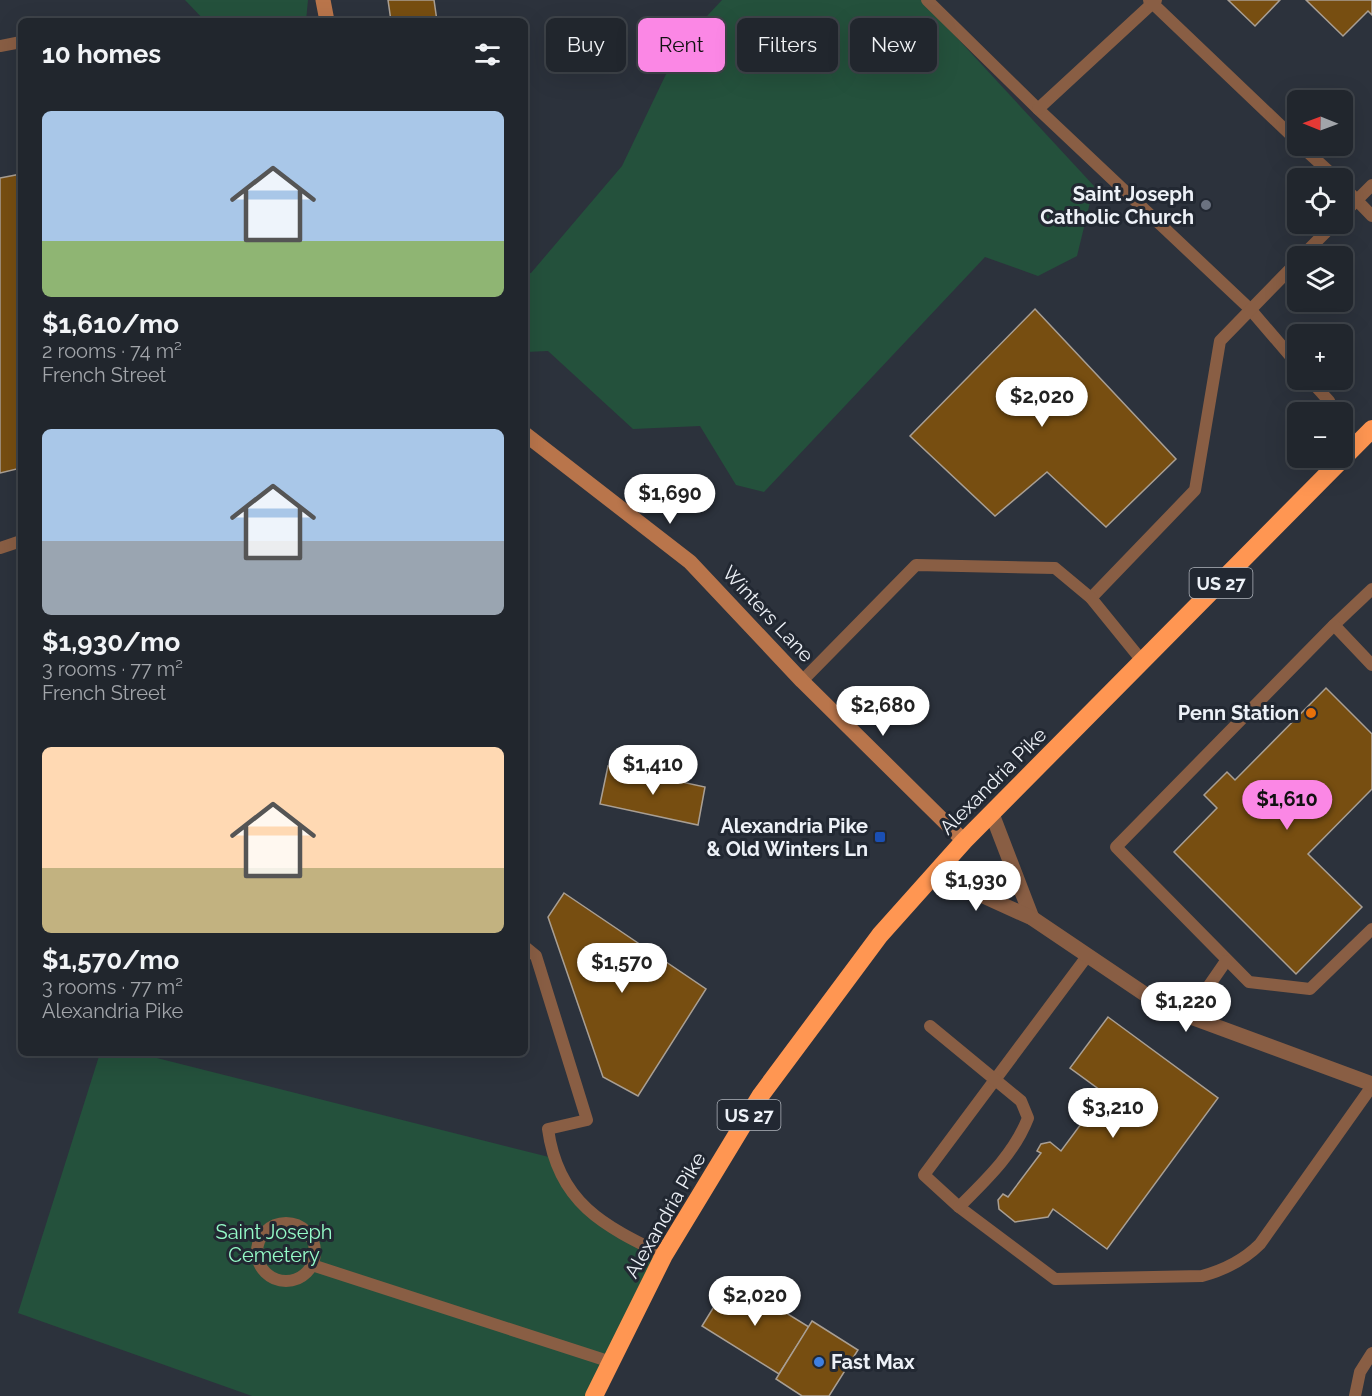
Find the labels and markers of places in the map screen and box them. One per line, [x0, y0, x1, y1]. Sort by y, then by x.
place label: Saint Joseph Catholic Church [1040, 182, 1194, 229]
marker: Saint Joseph Catholic Church [1199, 198, 1213, 212]
pin: $2,020 [993, 377, 1091, 428]
pin: $1,690 [621, 474, 719, 525]
pin: $2,680 [834, 686, 932, 737]
place label: Penn Station [1178, 701, 1299, 725]
marker: Penn Station [1304, 706, 1318, 720]
pin: $1,410 [604, 745, 702, 796]
pin: $1,610 [1238, 780, 1336, 831]
place label: Alexandria Pike & Old Winters Ln [707, 814, 868, 861]
marker: Alexandria Pike & Old Winters Ln [873, 830, 887, 844]
pin: $1,930 [927, 861, 1025, 912]
pin: $1,570 [573, 943, 671, 994]
pin: $1,220 [1137, 982, 1235, 1033]
pin: $3,210 [1064, 1088, 1162, 1139]
pin: $2,020 [706, 1276, 804, 1327]
place label: Fast Max [831, 1350, 915, 1374]
marker: Fast Max [812, 1355, 826, 1369]

